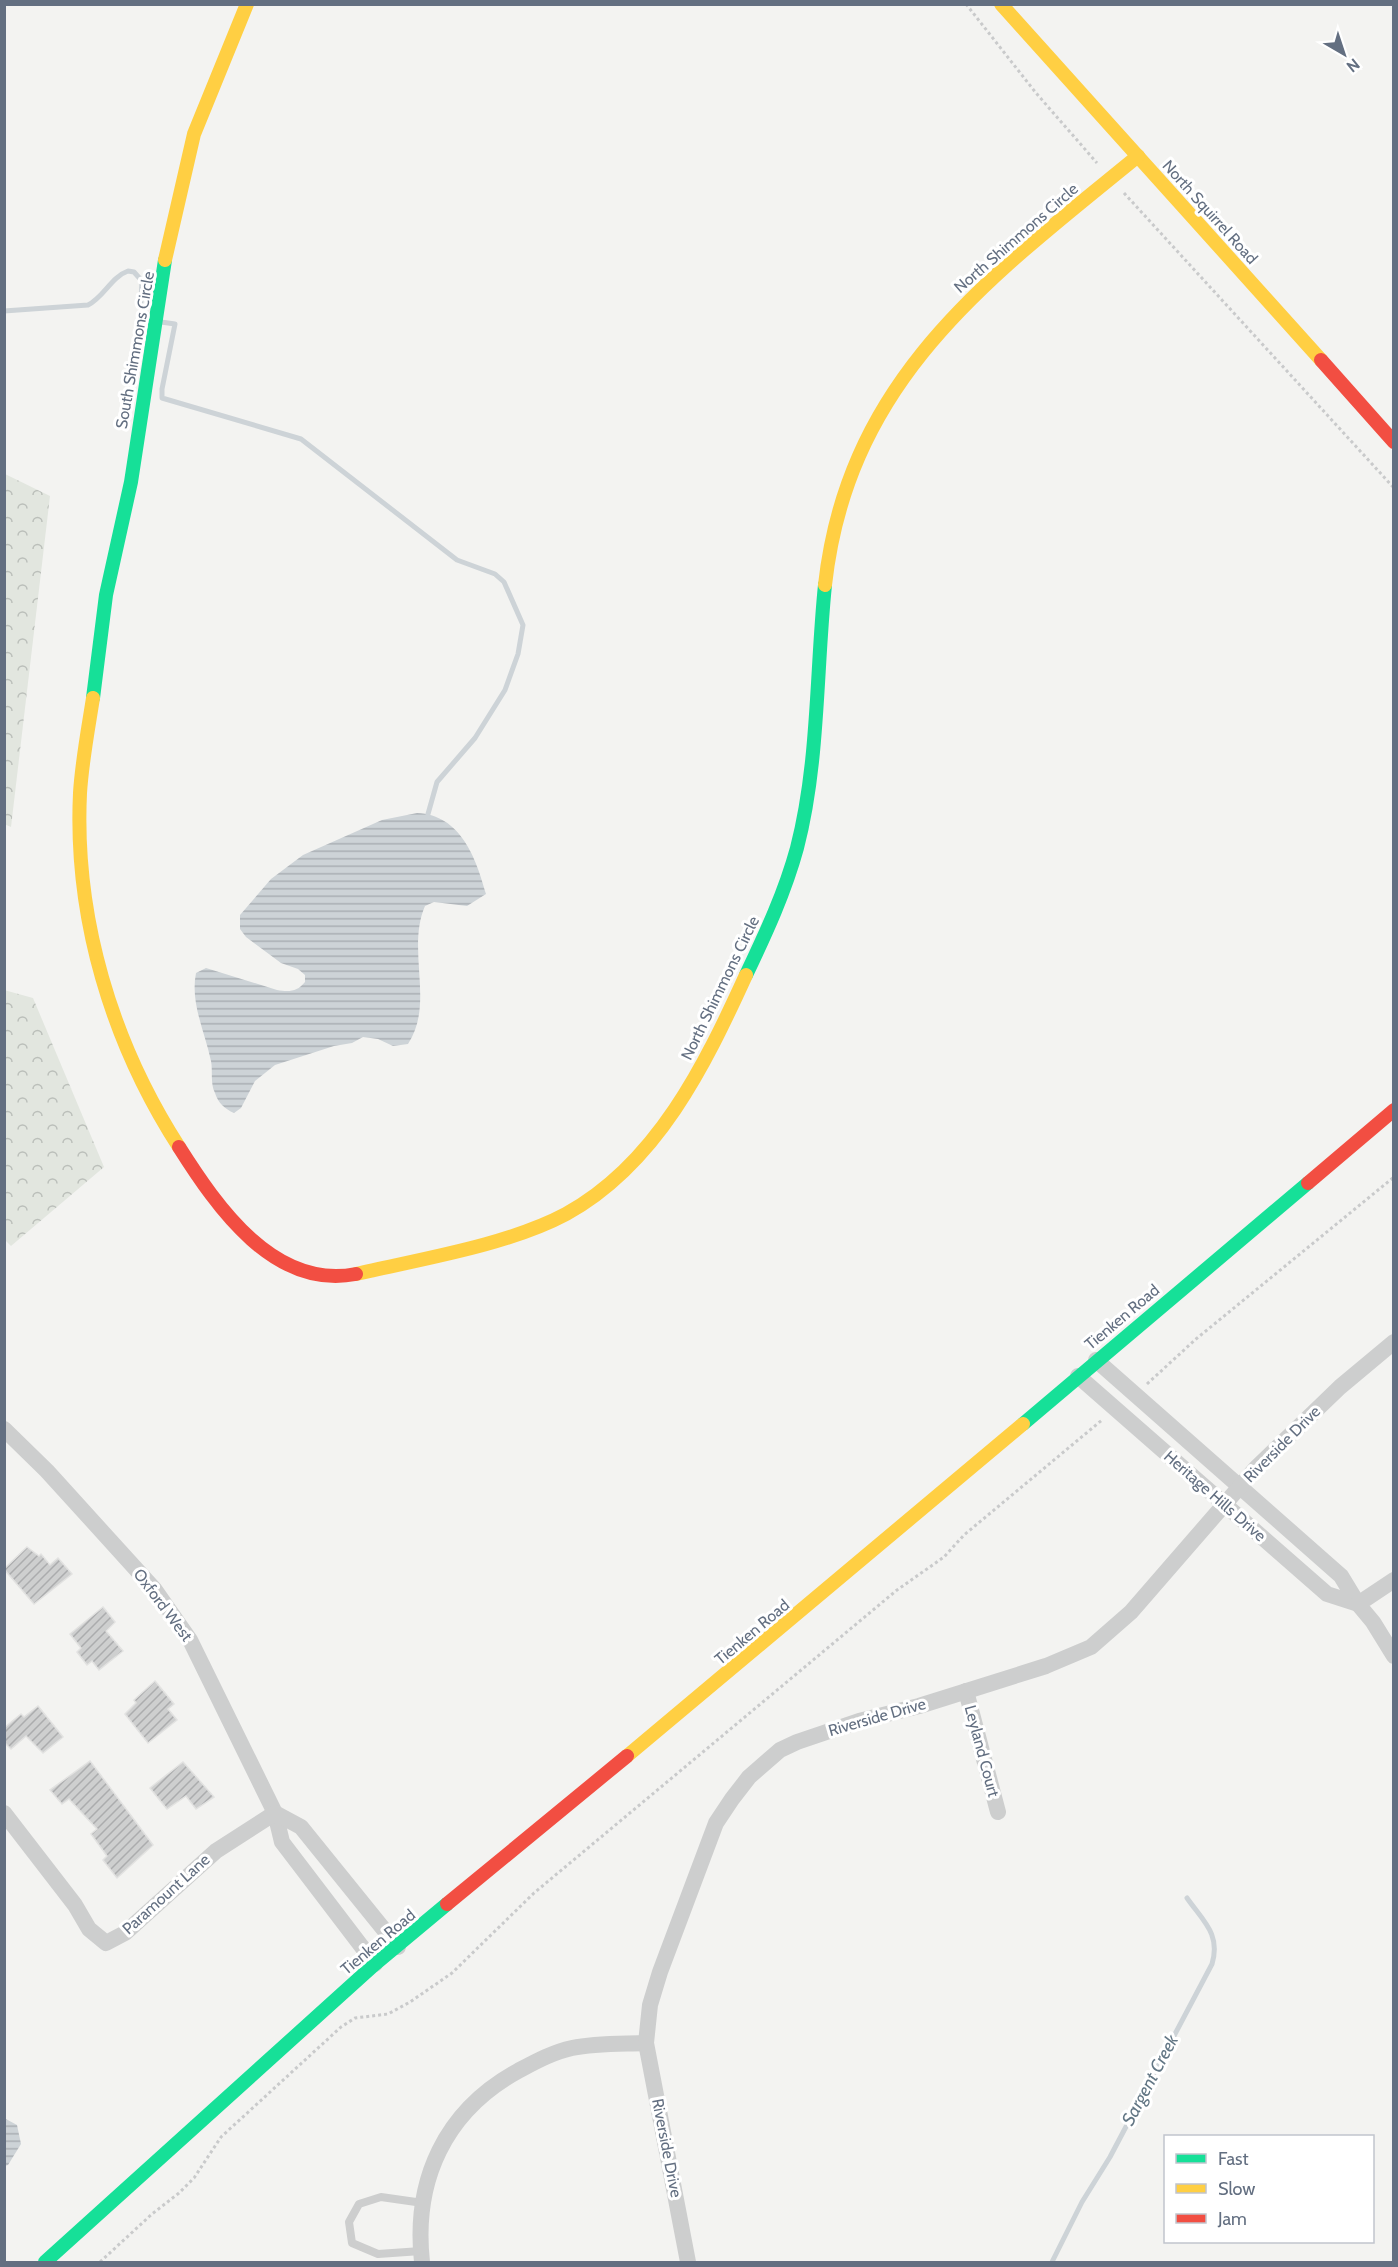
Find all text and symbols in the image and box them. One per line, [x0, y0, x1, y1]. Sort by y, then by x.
north arrow [1314, 24, 1374, 84]
text: N [1343, 54, 1363, 76]
street label: North Squirrel Road [1159, 156, 1261, 268]
street label: North Shimmons Circle [950, 179, 1082, 297]
street label: South Shimmons Circle [112, 270, 158, 430]
street label: North Shimmons Circle [677, 913, 763, 1063]
street label: Tienken Road [1081, 1280, 1163, 1354]
street label: Riverside Drive [1240, 1402, 1324, 1486]
street label: Heritage Hills Drive [1160, 1447, 1270, 1545]
street label: Oxford West [130, 1565, 197, 1645]
street label: Tienken Road [711, 1595, 793, 1669]
street label: Riverside Drive [826, 1694, 928, 1740]
street label: Leyland Court [961, 1703, 1004, 1800]
street label: Paramount Lane [118, 1850, 214, 1938]
street label: Tienken Road [337, 1905, 419, 1979]
water label: Sargent Creek [1117, 2030, 1184, 2129]
street label: Riverside Drive [648, 2097, 686, 2199]
legend [1164, 2135, 1374, 2243]
text: Fast [1218, 2148, 1249, 2170]
text: Slow [1218, 2178, 1255, 2200]
text: Jam [1217, 2208, 1247, 2230]

